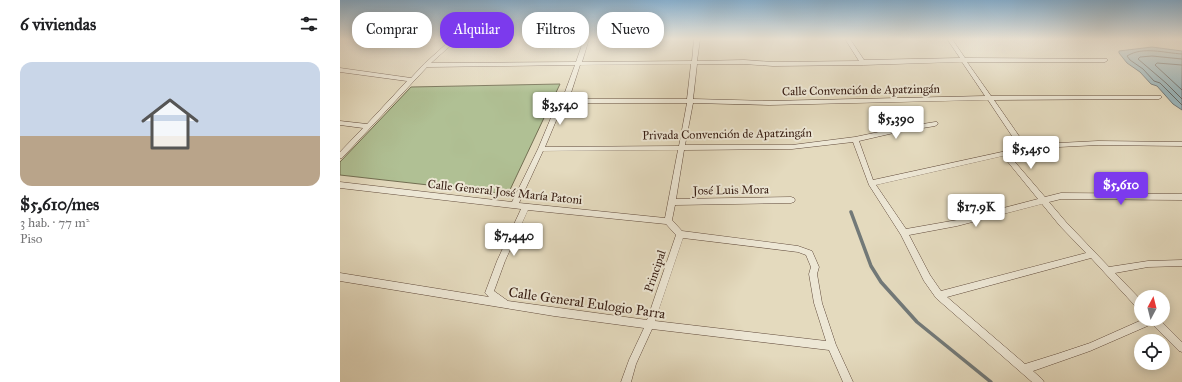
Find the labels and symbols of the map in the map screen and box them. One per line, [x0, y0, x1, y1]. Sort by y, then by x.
street label: Calle Convención de Apatzingán [782, 82, 941, 99]
pin: $3,540 [527, 92, 593, 126]
pin: $5,390 [863, 106, 929, 140]
street label: Privada Convención de Apatzingán [642, 126, 812, 143]
pin: $5,450 [998, 136, 1064, 170]
pin: $5,610 [1088, 172, 1154, 206]
street label: Calle General José María Patoni [427, 177, 584, 208]
street label: José Luis Mora [691, 182, 770, 199]
pin: $17.9K [943, 194, 1009, 228]
pin: $7,440 [481, 223, 547, 257]
street label: Principal [641, 247, 669, 294]
street label: Calle General Eulogio Parra [507, 284, 667, 322]
north arrow [1134, 290, 1170, 326]

